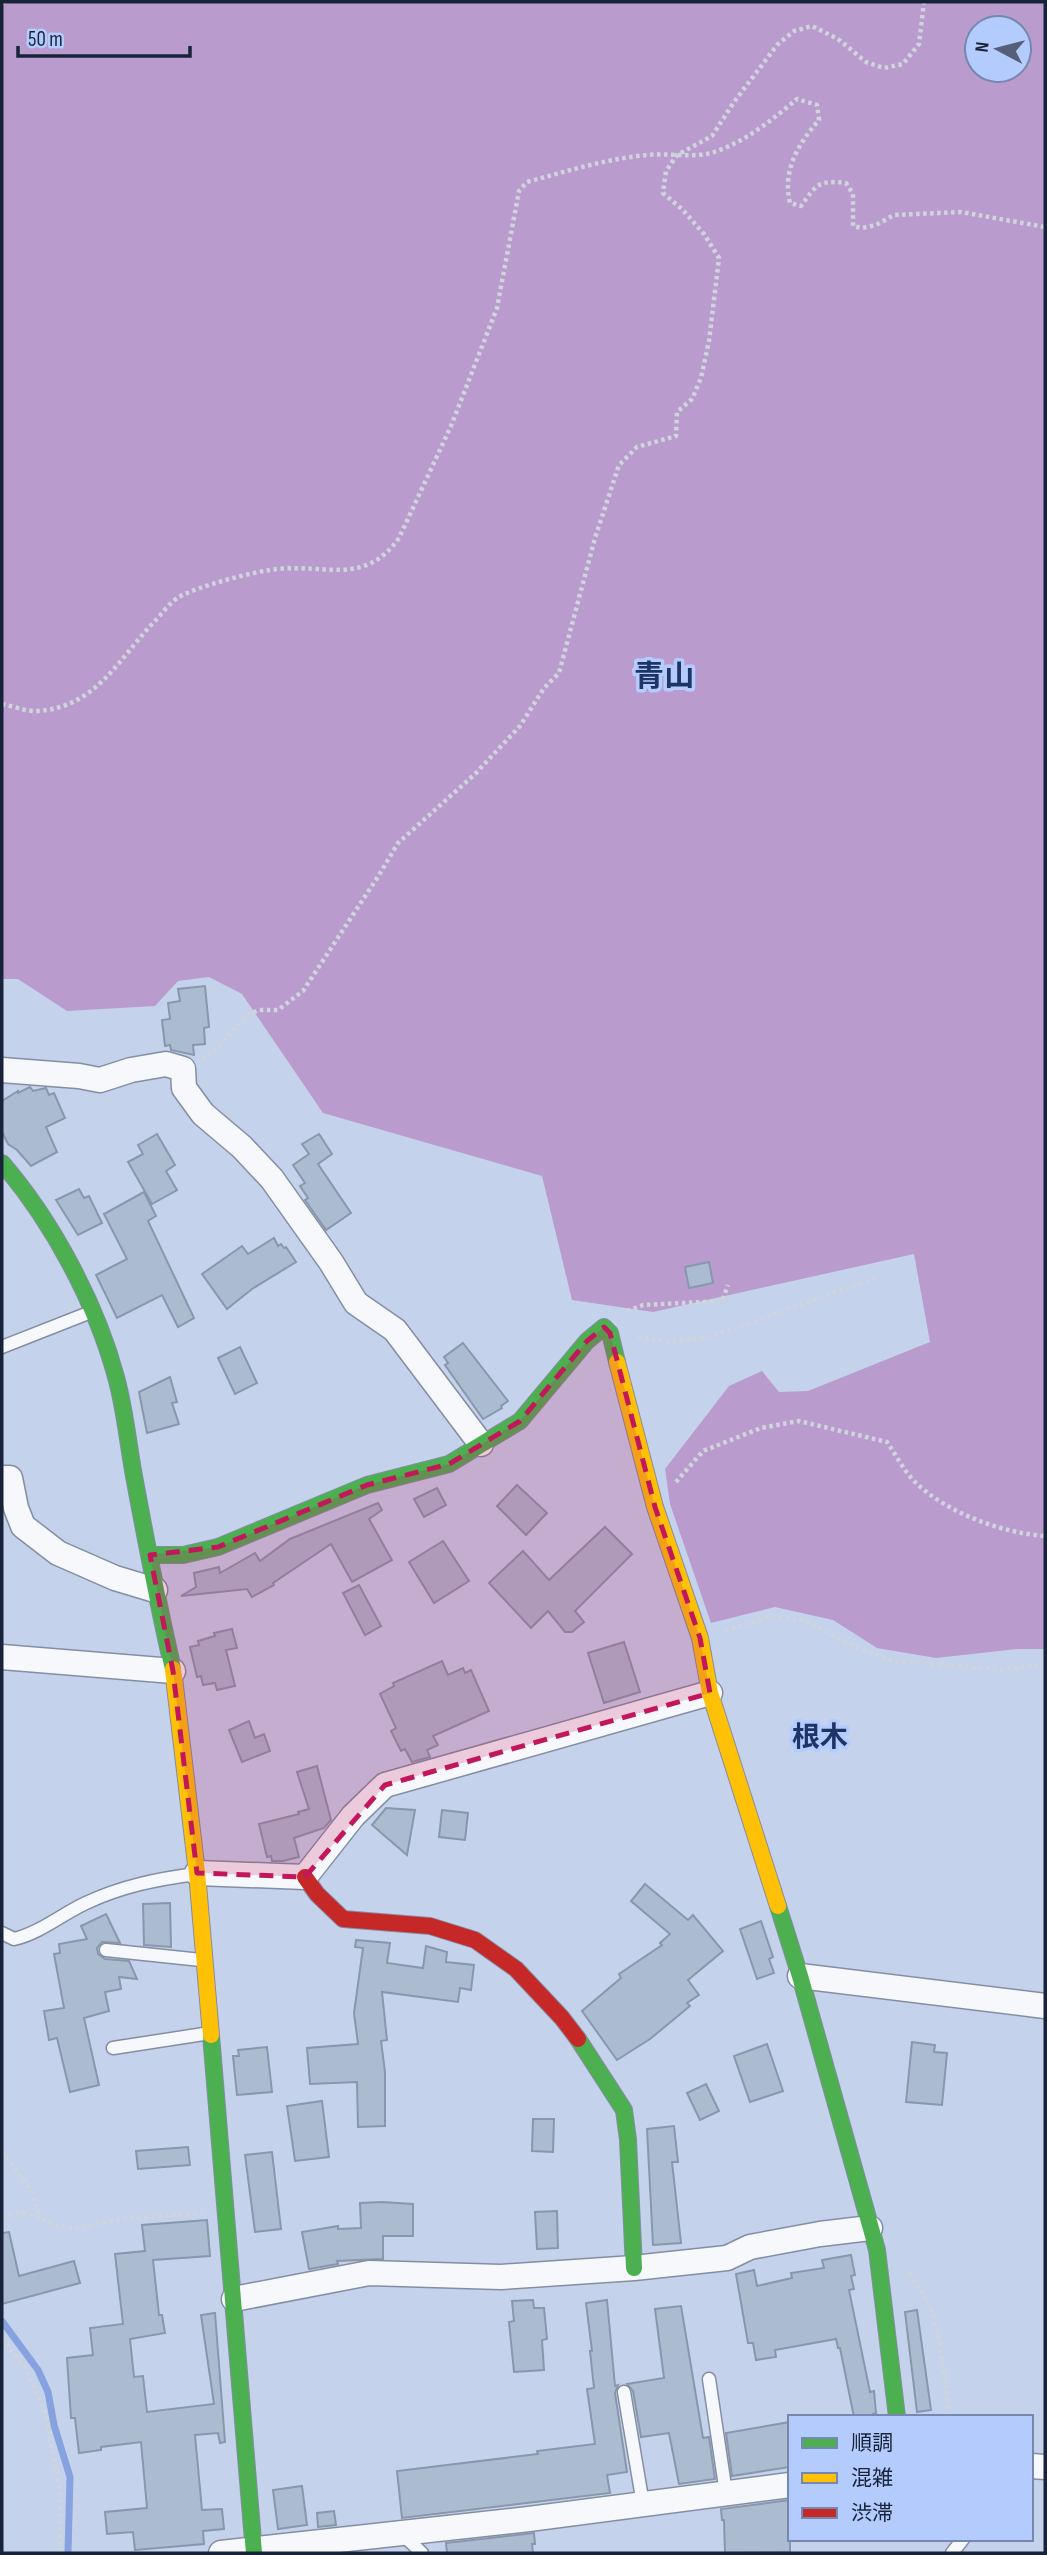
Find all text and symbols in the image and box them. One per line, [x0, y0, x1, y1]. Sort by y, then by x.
scale bar [18, 14, 189, 58]
north arrow [963, 14, 1033, 84]
text: 50 m [28, 27, 63, 52]
text: N [971, 41, 995, 54]
district label: 青山 [634, 659, 694, 695]
district label: 根木 [792, 1721, 848, 1754]
legend [788, 2415, 1033, 2541]
text: 順調 [851, 2431, 893, 2456]
text: 混雑 [851, 2466, 893, 2491]
text: 渋滞 [851, 2501, 893, 2526]

